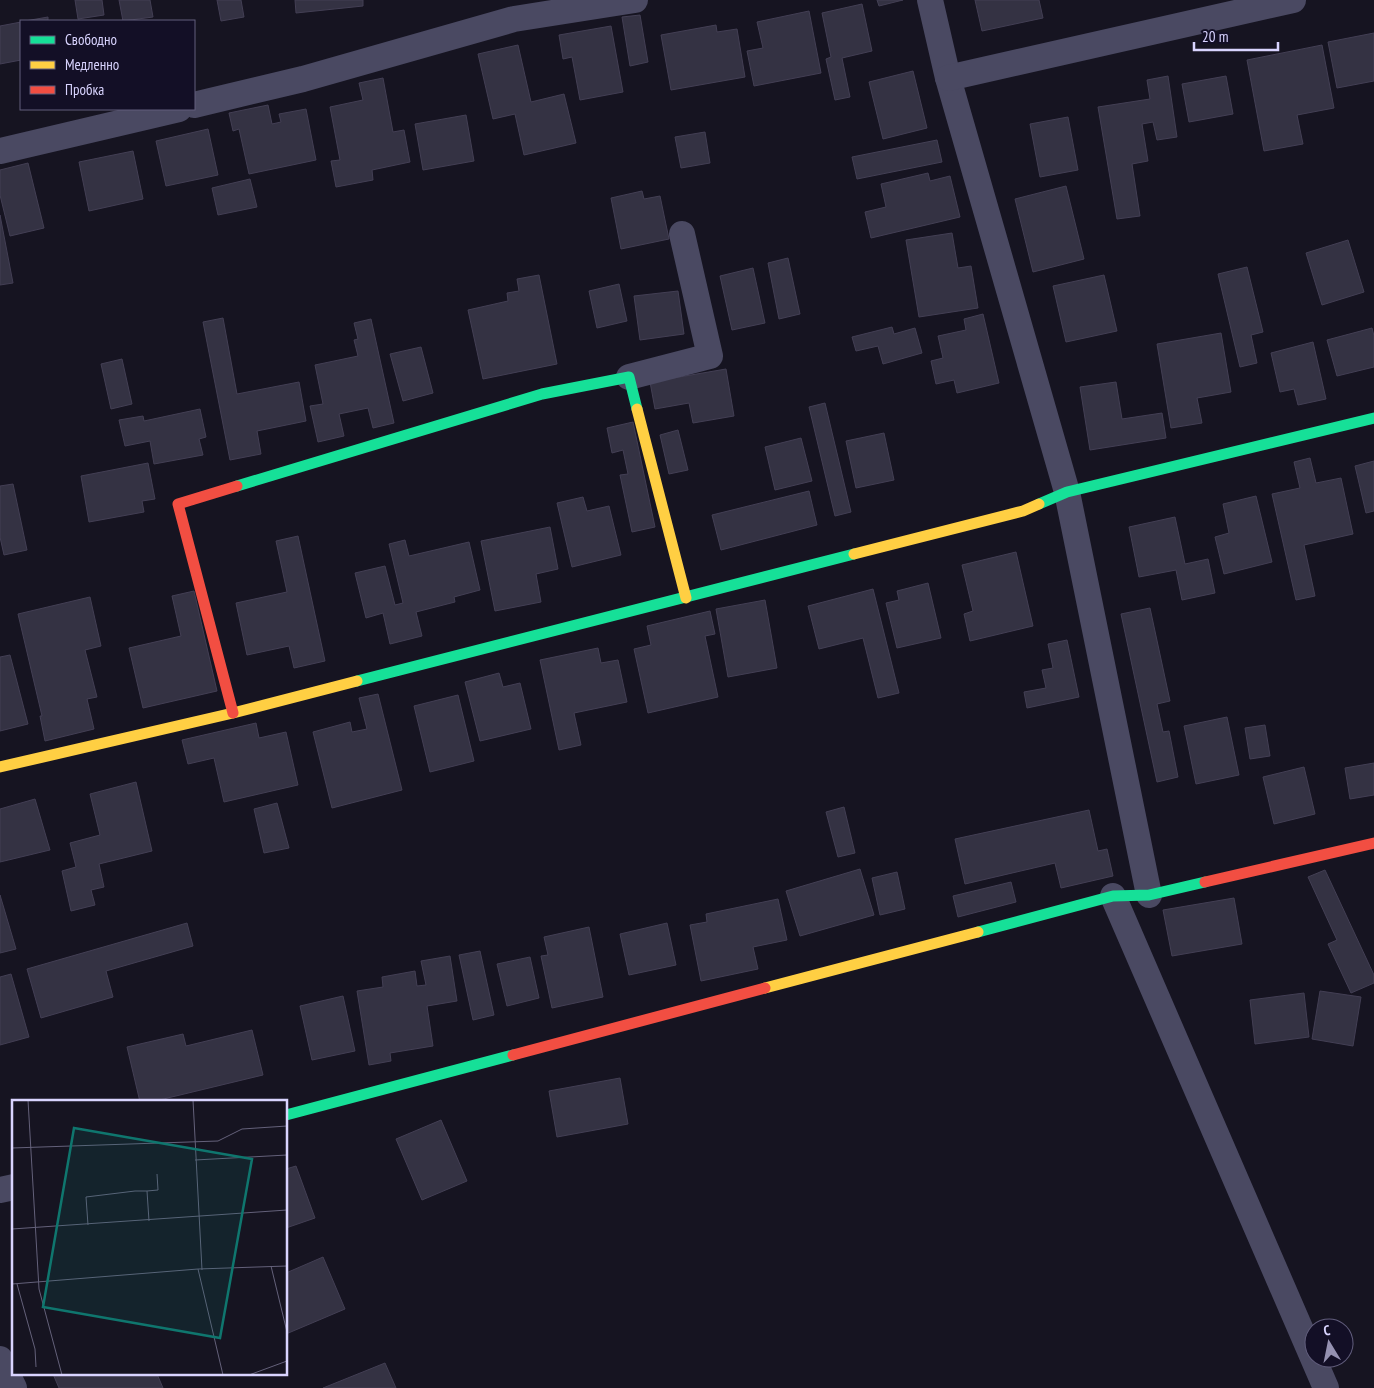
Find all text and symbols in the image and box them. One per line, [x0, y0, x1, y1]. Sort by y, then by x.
legend [20, 20, 195, 110]
scale bar [1194, 20, 1278, 52]
text: 20 m [1202, 27, 1228, 46]
text: Свободно [65, 30, 117, 49]
text: Медленно [65, 55, 119, 74]
text: Пробка [65, 80, 104, 99]
inset map [12, 1100, 288, 1376]
north arrow [1304, 1318, 1354, 1368]
text: С [1322, 1321, 1332, 1340]

